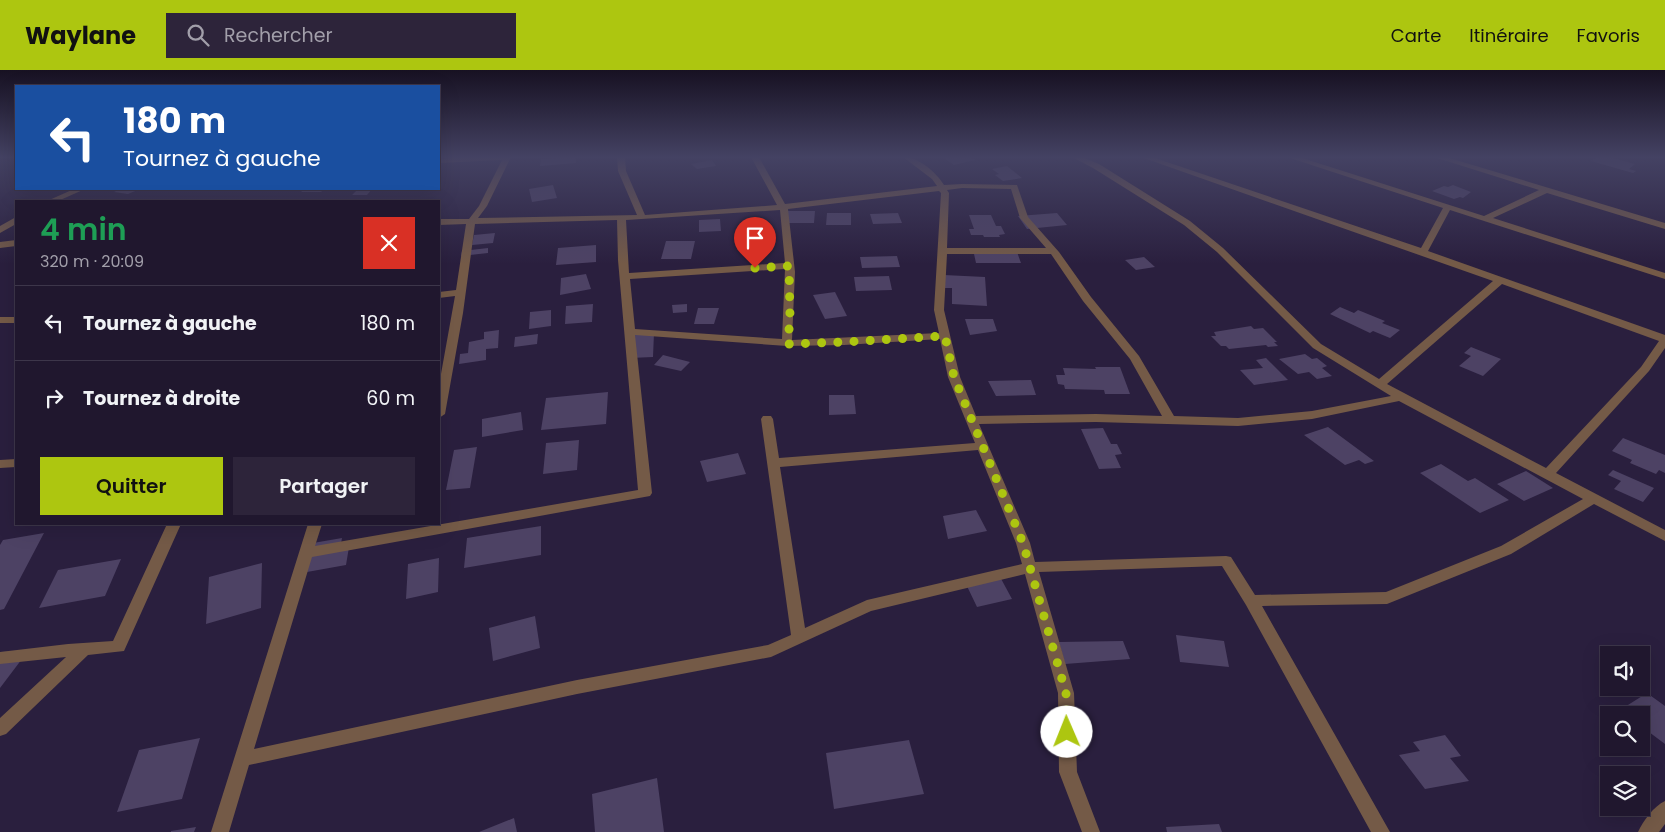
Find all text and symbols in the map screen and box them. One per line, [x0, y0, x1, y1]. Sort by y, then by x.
search box [166, 13, 516, 58]
text: Waylane [25, 19, 136, 52]
icon: search [184, 21, 212, 49]
text: Rechercher [224, 22, 333, 49]
text: Carte [1391, 23, 1441, 48]
text: Itinéraire [1469, 23, 1549, 48]
text: Favoris [1577, 23, 1640, 48]
text: 180 m [123, 96, 226, 145]
icon: left [40, 105, 105, 170]
text: Tournez à gauche [123, 143, 321, 174]
text: 4 min [40, 208, 127, 251]
button: close [363, 217, 415, 269]
pin [734, 217, 776, 268]
icon: arrive [741, 224, 769, 252]
text: 320 m · 20:09 [40, 250, 144, 273]
icon: left [40, 309, 68, 337]
text: Tournez à gauche [83, 310, 257, 337]
text: 180 m [360, 310, 415, 337]
icon: right [40, 384, 68, 412]
text: Tournez à droite [83, 385, 240, 412]
text: 60 m [366, 385, 415, 412]
button: Quitter [40, 457, 223, 515]
button: Partager [233, 457, 415, 515]
map controls [1600, 646, 1650, 816]
button: sound [1600, 646, 1650, 696]
position arrow [1040, 705, 1092, 757]
button: search [1600, 706, 1650, 756]
button: layers [1600, 766, 1650, 816]

